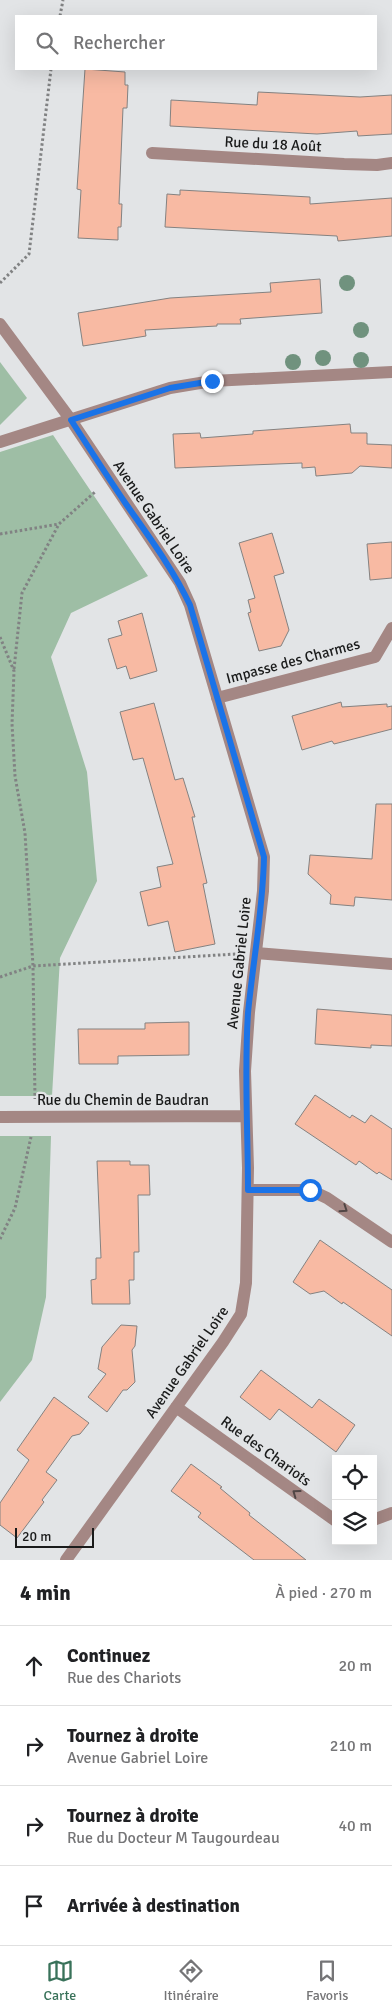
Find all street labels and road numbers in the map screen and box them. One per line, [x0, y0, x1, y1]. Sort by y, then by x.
street label: Rue du 18 Août [224, 132, 322, 156]
street label: Avenue Gabriel Loire [109, 457, 199, 577]
street label: Impasse des Charmes [224, 634, 362, 687]
street label: Avenue Gabriel Loire [223, 896, 255, 1030]
street label: Rue du Chemin de Baudran [37, 1091, 209, 1109]
street label: Avenue Gabriel Loire [142, 1303, 232, 1421]
street label: Rue des Chariots [217, 1412, 315, 1490]

